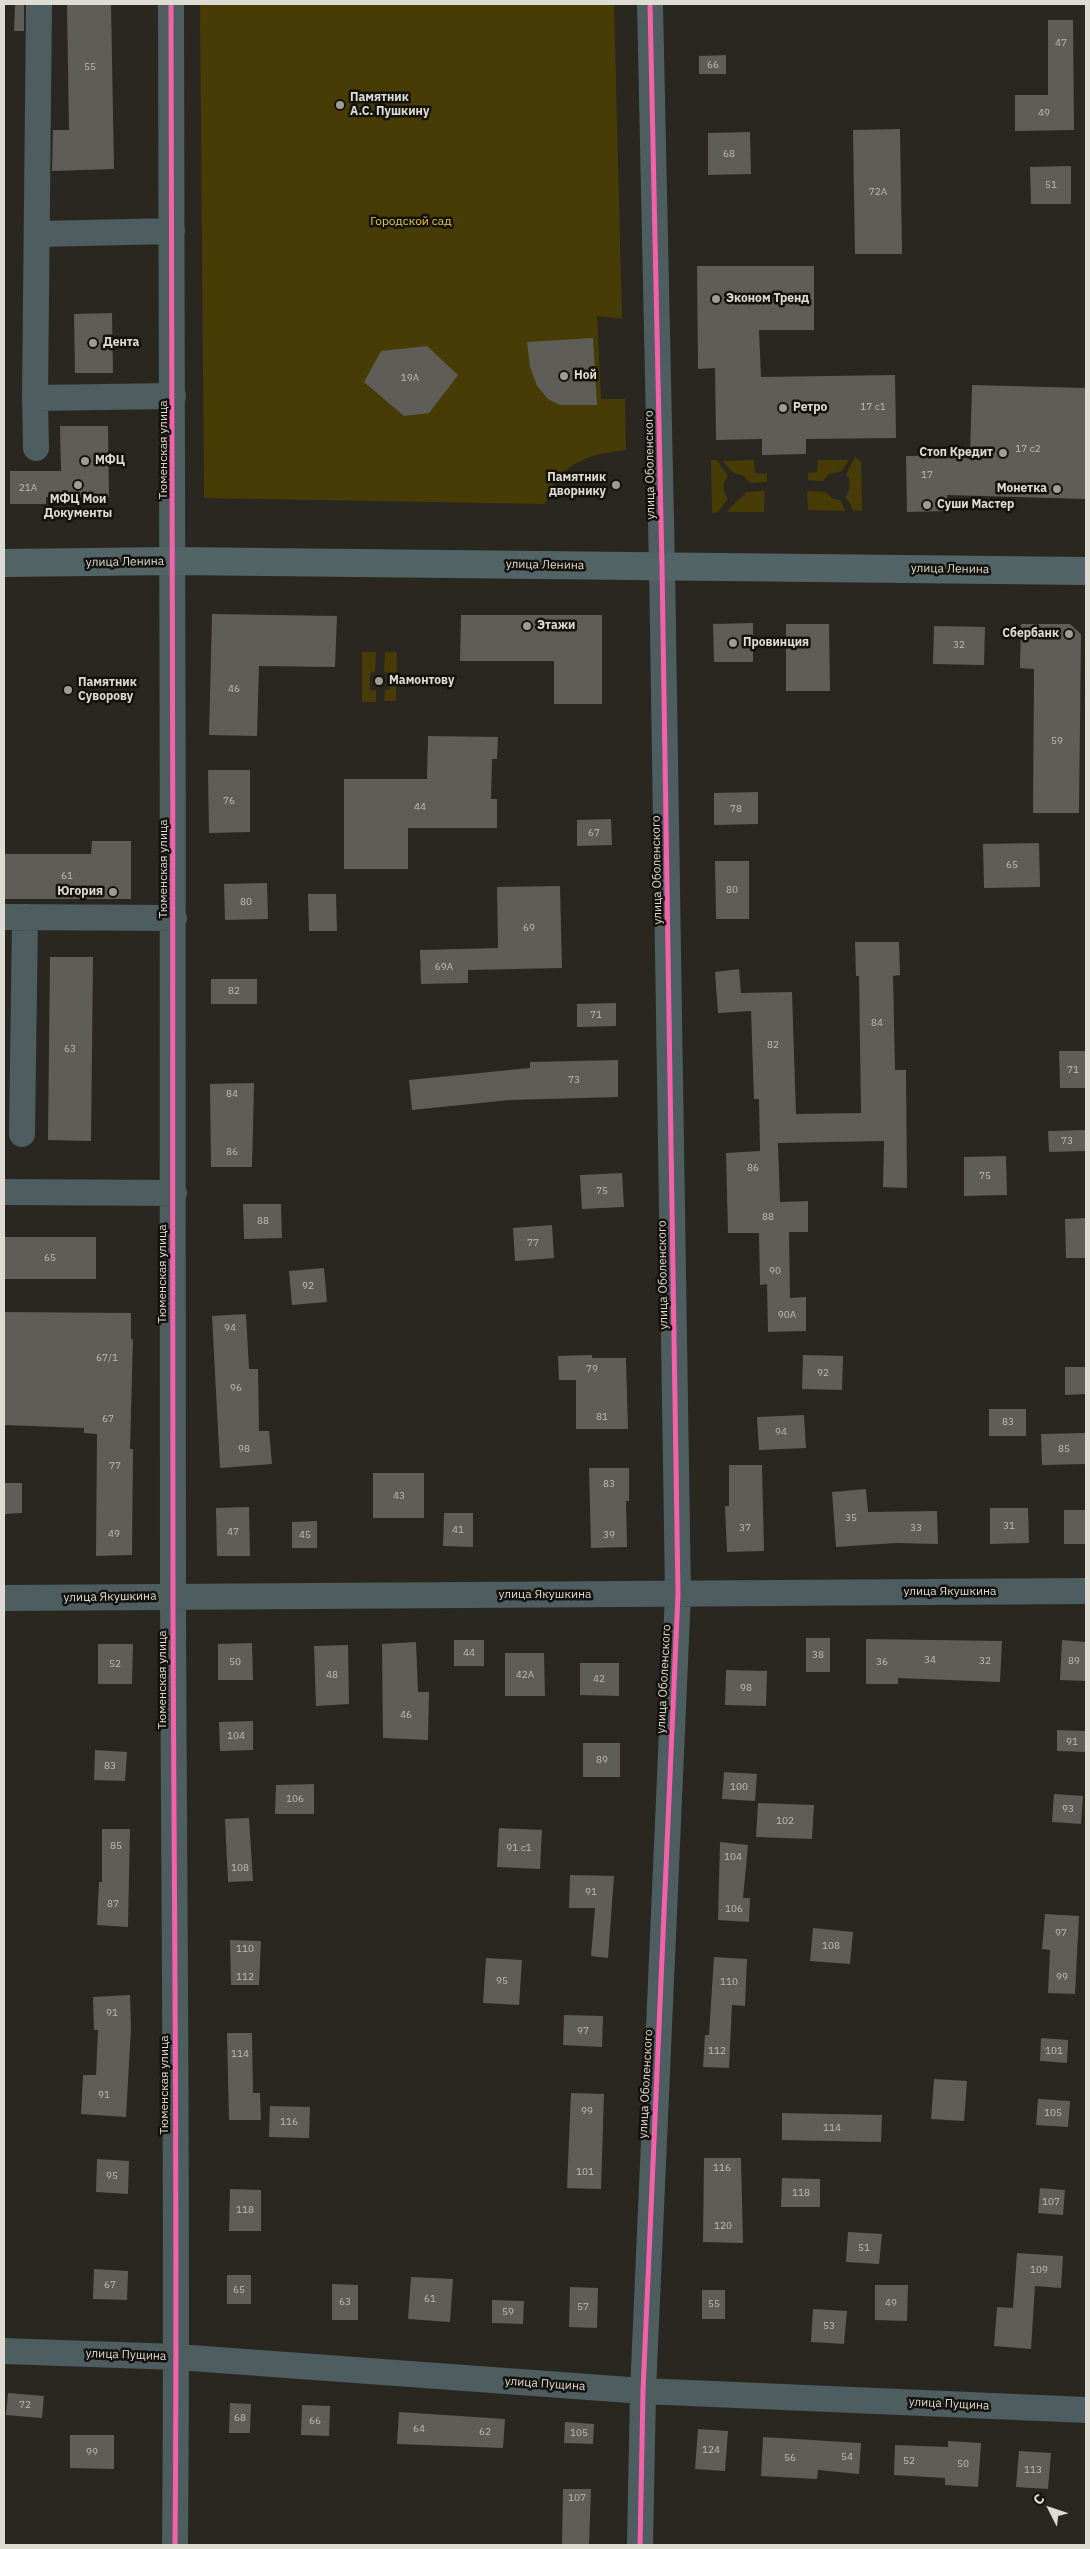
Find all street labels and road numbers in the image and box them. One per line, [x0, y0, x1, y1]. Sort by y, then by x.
street label: Тюменская улица [157, 400, 171, 500]
street label: улица Оболенского [642, 410, 658, 520]
street label: улица Ленина [86, 554, 164, 570]
street label: улица Ленина [506, 557, 584, 573]
street label: улица Ленина [911, 561, 989, 577]
street label: улица Оболенского [649, 815, 665, 925]
street label: Тюменская улица [157, 819, 171, 919]
street label: улица Оболенского [655, 1220, 671, 1330]
street label: Тюменская улица [156, 1224, 170, 1324]
street label: улица Якушкина [903, 1585, 997, 1599]
street label: улица Якушкина [498, 1588, 592, 1602]
street label: улица Якушкина [63, 1589, 157, 1605]
street label: улица Оболенского [654, 1624, 674, 1734]
street label: Тюменская улица [156, 1630, 170, 1730]
street label: улица Оболенского [636, 2029, 656, 2139]
street label: Тюменская улица [158, 2035, 172, 2135]
street label: улица Пущина [85, 2346, 167, 2364]
street label: улица Пущина [504, 2374, 586, 2394]
street label: улица Пущина [908, 2395, 990, 2413]

